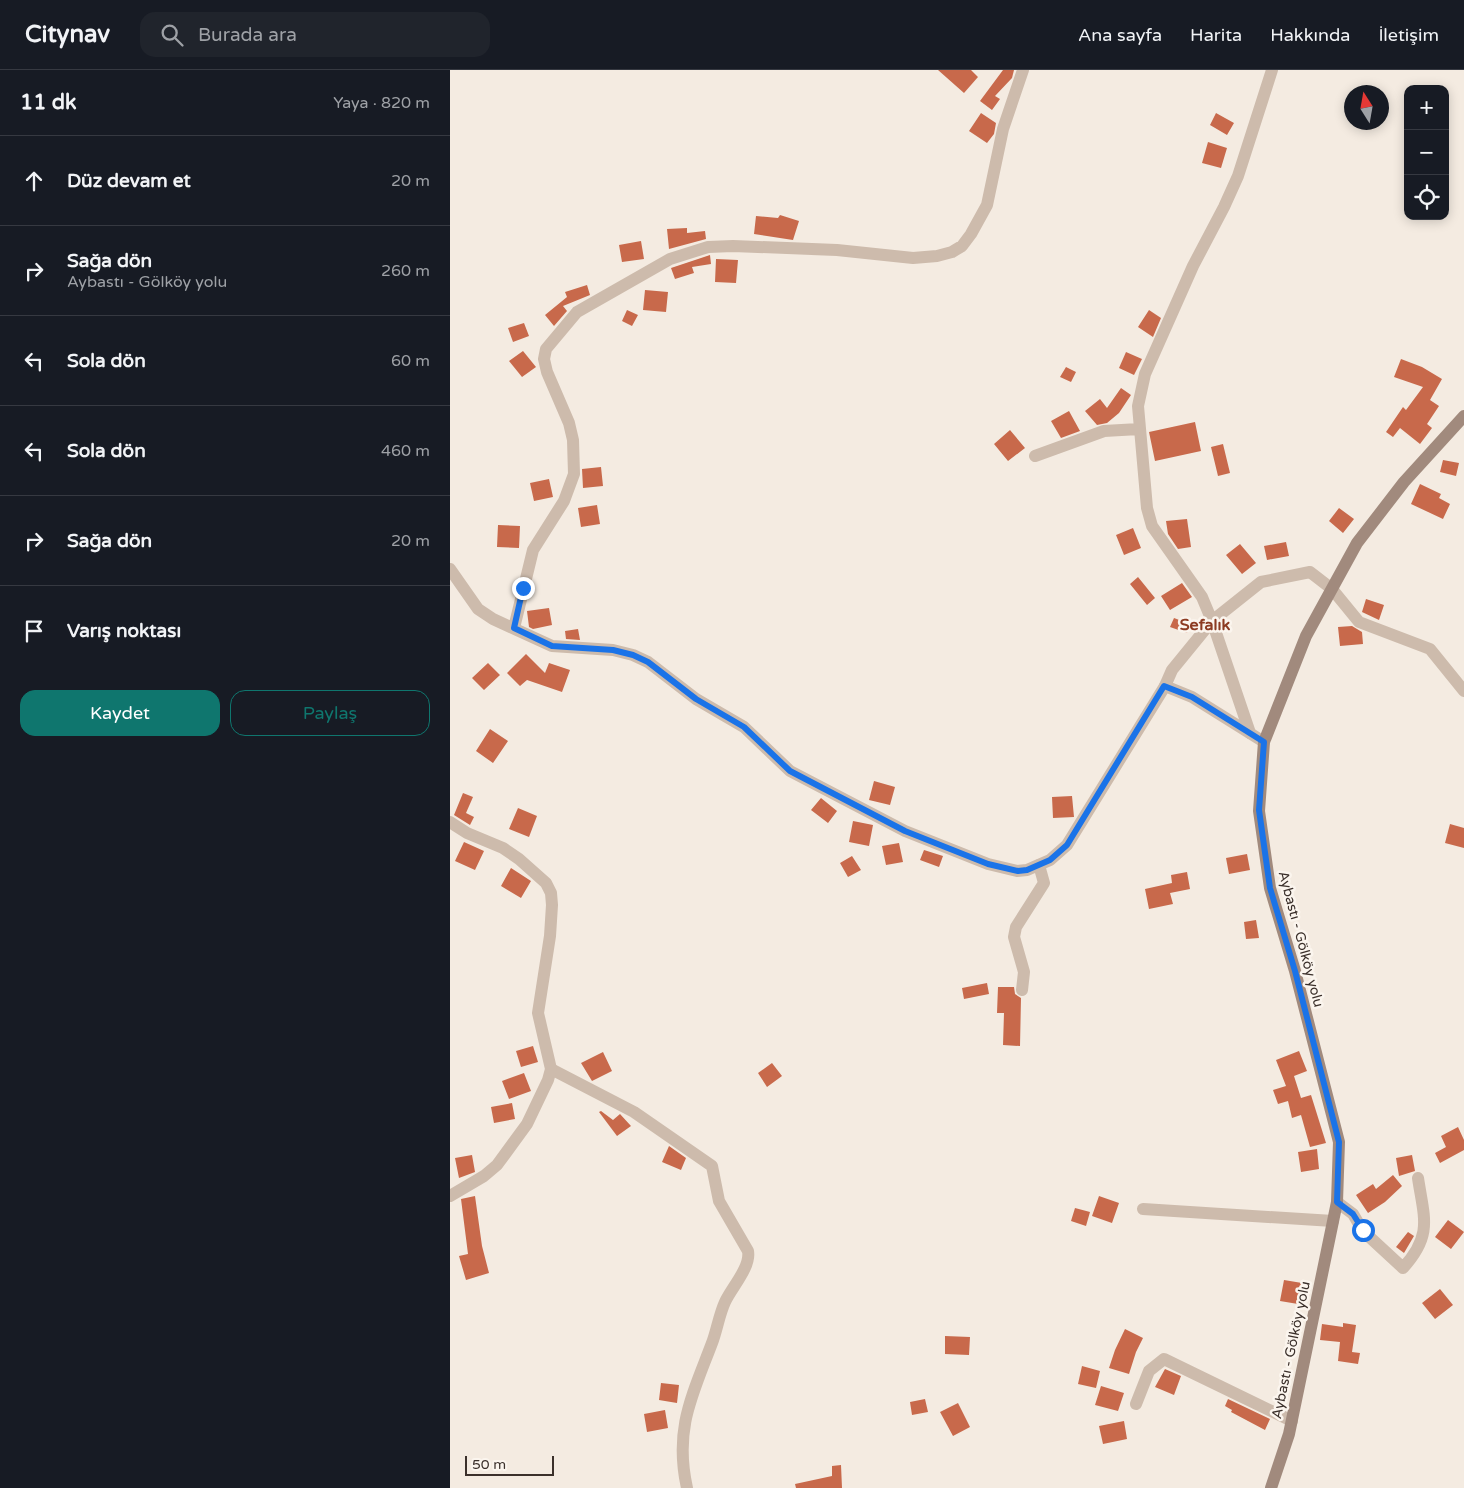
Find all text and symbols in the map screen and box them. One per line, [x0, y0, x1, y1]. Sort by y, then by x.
search box [140, 12, 490, 57]
text: Citynav [25, 20, 110, 49]
icon: search [158, 21, 186, 49]
text: Burada ara [198, 24, 297, 46]
text: Ana sayfa [1078, 24, 1162, 46]
text: Harita [1190, 24, 1242, 46]
text: Hakkında [1270, 24, 1350, 46]
text: İletişim [1378, 24, 1439, 46]
north arrow [1344, 85, 1389, 130]
map controls [1404, 85, 1449, 220]
button: + [1404, 85, 1449, 130]
text: 11 dk [20, 90, 77, 115]
text: Yaya · 820 m [333, 93, 430, 113]
button: − [1404, 130, 1449, 175]
icon: ahead [20, 167, 48, 195]
text: Düz devam et [67, 170, 191, 192]
text: 20 m [391, 171, 430, 191]
button: locate [1404, 175, 1449, 220]
text: Sağa dön [67, 250, 152, 272]
icon: right [20, 257, 48, 285]
text: 260 m [381, 261, 430, 281]
text: Aybastı - Gölköy yolu [67, 272, 227, 292]
icon: left [20, 347, 48, 375]
text: Sola dön [67, 350, 146, 372]
text: 60 m [391, 351, 430, 371]
icon: left [20, 437, 48, 465]
text: Sola dön [67, 440, 146, 462]
text: 460 m [381, 441, 430, 461]
icon: right [20, 527, 48, 555]
text: Sağa dön [67, 530, 152, 552]
text: 20 m [391, 531, 430, 551]
route end [512, 577, 535, 600]
district label: Sefalık [1180, 615, 1231, 635]
icon: arrive [20, 617, 48, 645]
text: Varış noktası [67, 620, 181, 642]
button: Kaydet [20, 690, 220, 736]
button: Paylaş [230, 690, 430, 736]
street label: Aybastı - Gölköy yolu [1275, 869, 1327, 1009]
route start [1352, 1219, 1375, 1242]
street label: Aybastı - Gölköy yolu [1268, 1280, 1314, 1420]
scale bar [465, 1453, 554, 1476]
text: 50 m [472, 1456, 506, 1473]

